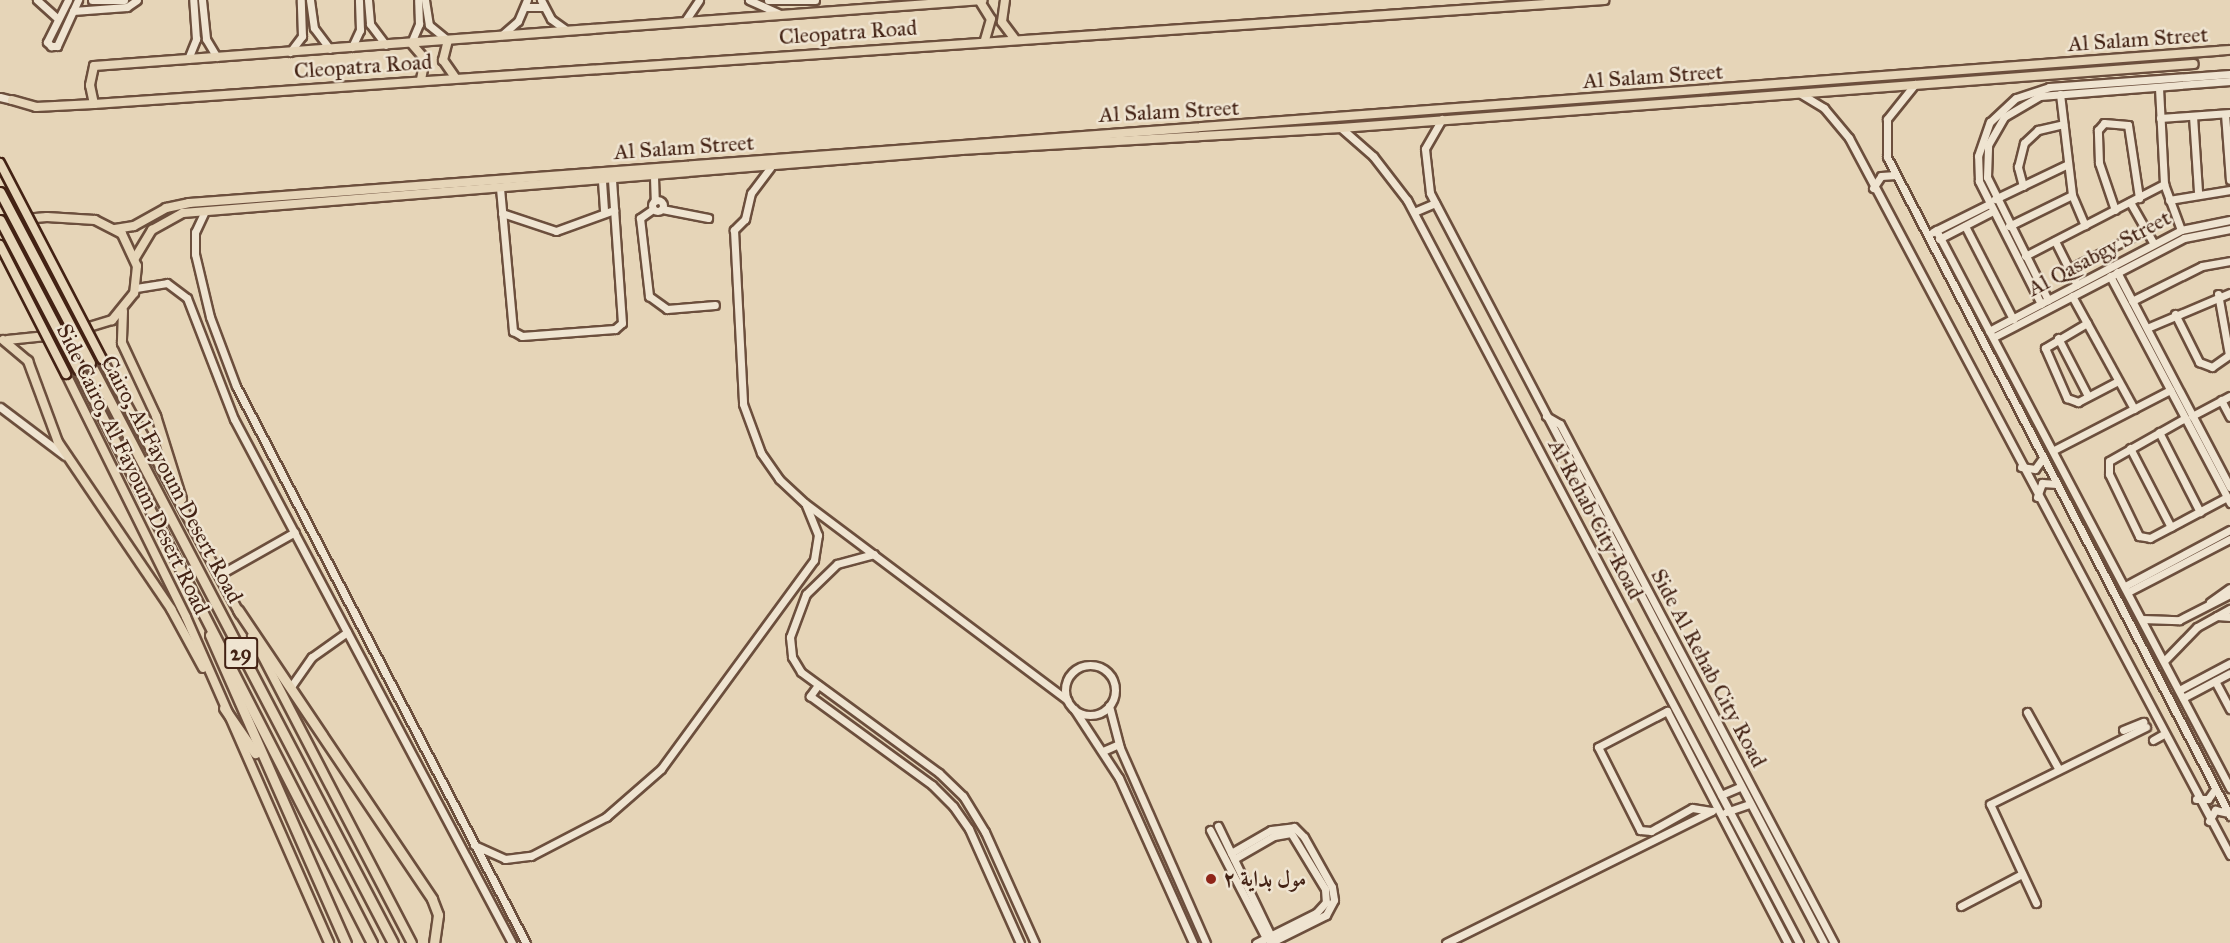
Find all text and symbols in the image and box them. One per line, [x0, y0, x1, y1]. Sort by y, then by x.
street label: Cleopatra Road [778, 14, 918, 50]
street label: Al Salam Street [2067, 21, 2209, 57]
street label: Cleopatra Road [293, 48, 433, 84]
street label: Al Salam Street [1582, 58, 1724, 94]
street label: Al Salam Street [1098, 94, 1240, 128]
street label: Al Salam Street [613, 129, 755, 165]
street label: Al Qasabgy Street [2023, 204, 2175, 302]
street label: Side Cairo, Al Fayoum Desert Road [51, 320, 215, 618]
street label: Cairo, Al Fayoum Desert Road [96, 351, 248, 607]
street label: Al Rehab City Road [1543, 434, 1649, 604]
street label: Side Al Rehab City Road [1645, 564, 1773, 772]
road number: 29 [223, 635, 259, 671]
place label: مول بداية ۲ [1223, 866, 1306, 892]
marker: مول بداية ۲ [1204, 872, 1218, 886]

